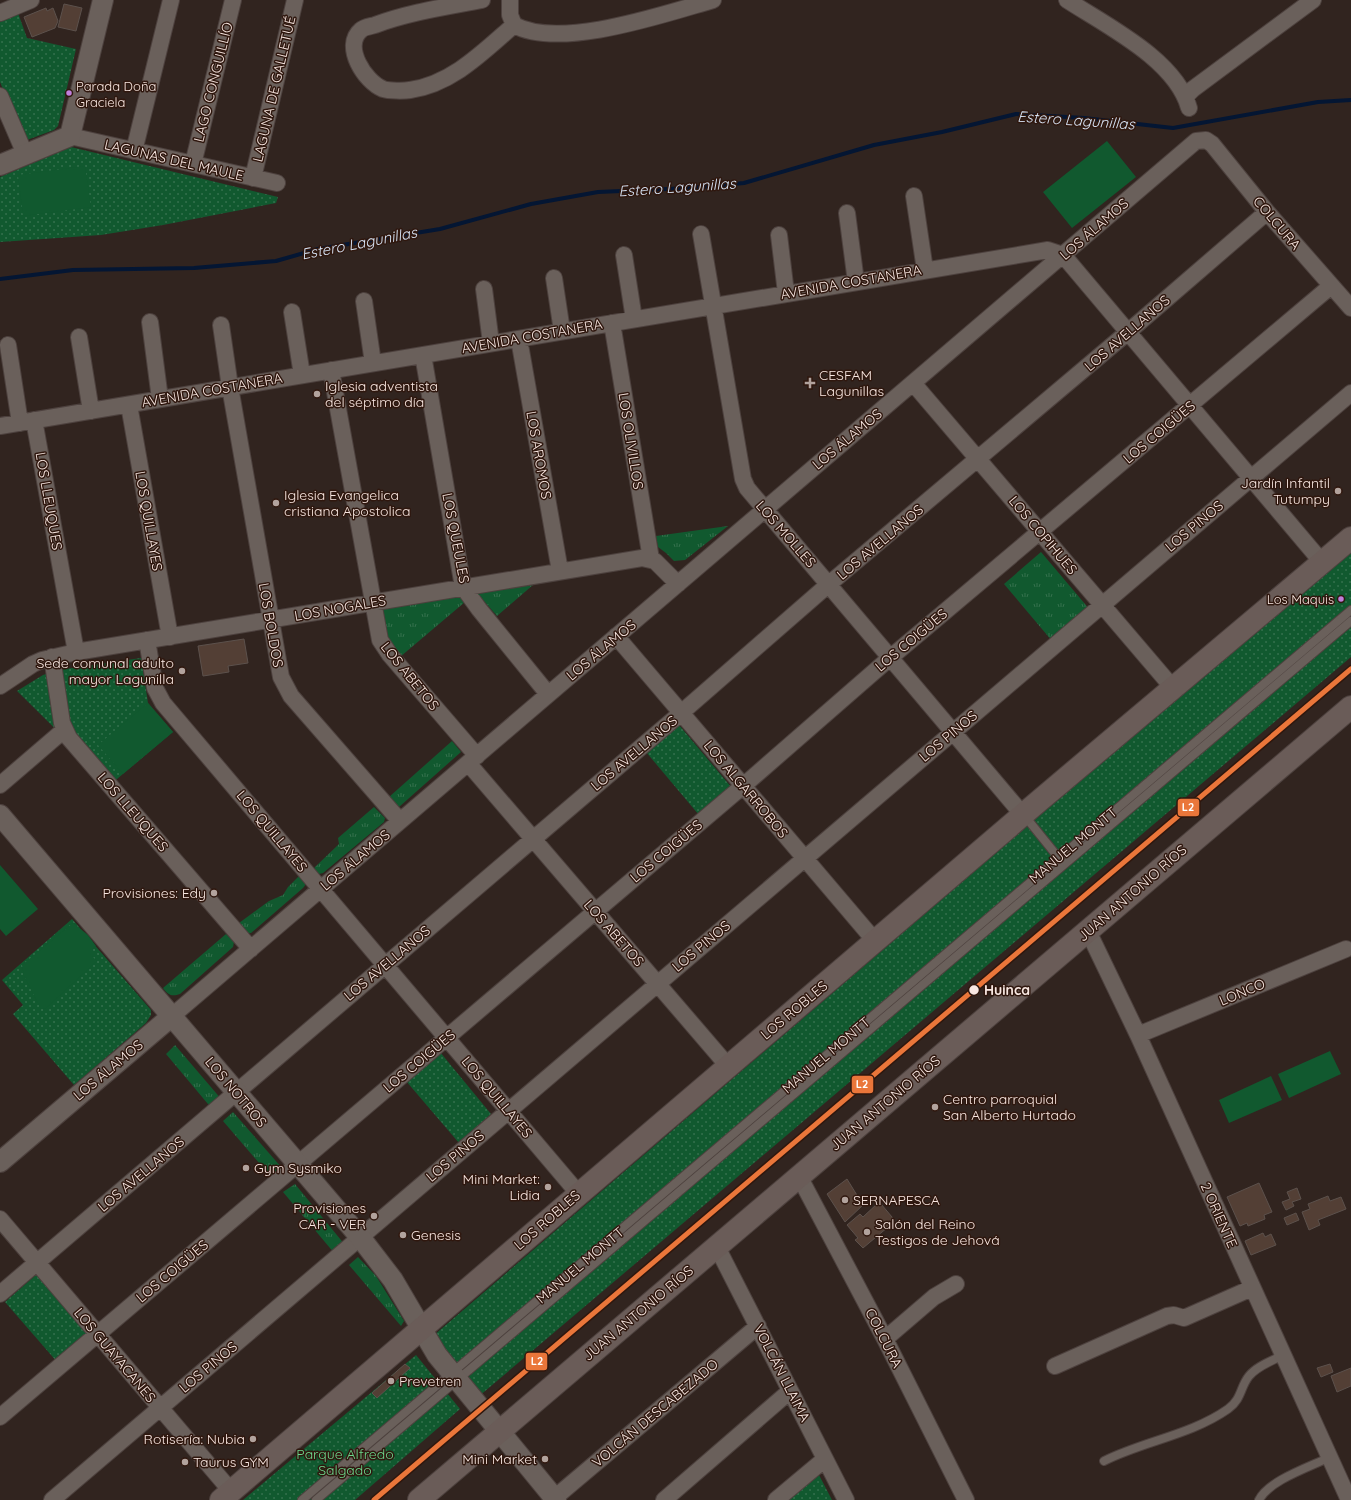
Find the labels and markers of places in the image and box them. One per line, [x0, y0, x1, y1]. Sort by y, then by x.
place label: Parada Doña Graciela [76, 78, 156, 110]
marker: Parada Doña Graciela [64, 88, 74, 98]
place label: CESFAM Lagunillas [819, 366, 884, 400]
place label: Iglesia adventista del séptimo día [325, 377, 438, 411]
marker: CESFAM Lagunillas [804, 377, 816, 389]
marker: Iglesia adventista del séptimo día [312, 389, 322, 399]
place label: Jardín Infantil Tutumpy [1241, 474, 1330, 508]
place label: Iglesia Evangelica cristiana Apostolica [284, 486, 410, 520]
marker: Jardín Infantil Tutumpy [1333, 486, 1343, 496]
marker: Iglesia Evangelica cristiana Apostolica [271, 498, 281, 508]
place label: Los Maquis [1267, 591, 1334, 607]
marker: Los Maquis [1336, 594, 1346, 604]
place label: Sede comunal adulto mayor Lagunilla [36, 654, 174, 688]
marker: Sede comunal adulto mayor Lagunilla [177, 666, 187, 676]
place label: Provisiones: Edy [102, 884, 206, 902]
marker: Provisiones: Edy [209, 888, 219, 898]
place label: Huinca [984, 981, 1030, 999]
marker: Huinca [967, 983, 981, 997]
place label: Centro parroquial San Alberto Hurtado [943, 1090, 1076, 1124]
marker: Centro parroquial San Alberto Hurtado [930, 1102, 940, 1112]
place label: Gym Sysmiko [254, 1159, 342, 1177]
marker: Gym Sysmiko [241, 1163, 251, 1173]
place label: Mini Market: Lidia [463, 1170, 540, 1204]
marker: Mini Market: Lidia [543, 1182, 553, 1192]
place label: SERNAPESCA [853, 1191, 940, 1209]
marker: SERNAPESCA [840, 1195, 850, 1205]
place label: Provisiones CAR - VER [293, 1199, 366, 1233]
marker: Provisiones CAR - VER [369, 1211, 379, 1221]
place label: Salón del Reino Testigos de Jehová [875, 1215, 1000, 1249]
place label: Genesis [411, 1226, 461, 1244]
marker: Salón del Reino Testigos de Jehová [862, 1227, 872, 1237]
marker: Genesis [398, 1230, 408, 1240]
place label: Prevetren [399, 1372, 461, 1390]
marker: Prevetren [386, 1376, 396, 1386]
place label: Rotisería: Nubia [144, 1430, 245, 1448]
marker: Rotisería: Nubia [248, 1434, 258, 1444]
place label: Mini Market [462, 1450, 537, 1468]
place label: Taurus GYM [193, 1453, 269, 1471]
marker: Mini Market [540, 1454, 550, 1464]
marker: Taurus GYM [180, 1457, 190, 1467]

